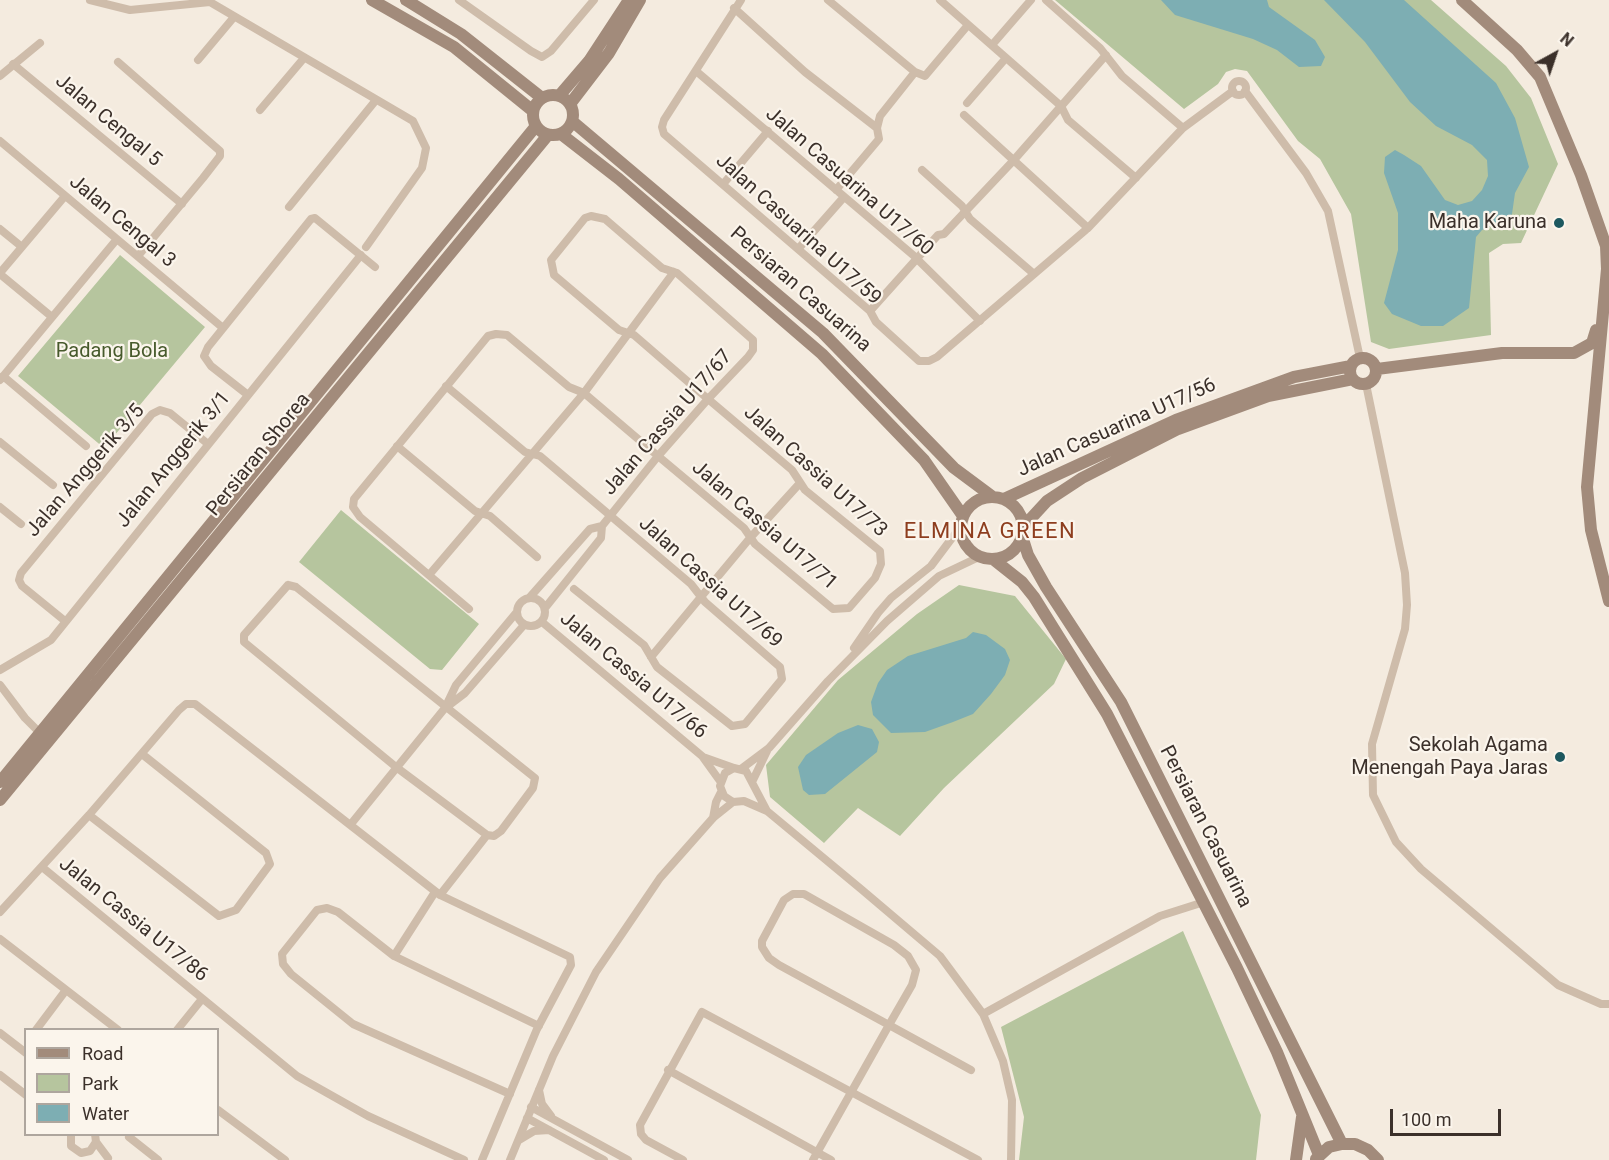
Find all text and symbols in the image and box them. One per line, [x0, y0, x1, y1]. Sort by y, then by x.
north arrow [1525, 24, 1585, 84]
text: N [1556, 29, 1577, 51]
street label: Jalan Cengal 5 [50, 70, 166, 172]
street label: Jalan Casuarina U17/60 [760, 103, 938, 261]
street label: Jalan Casuarina U17/59 [710, 149, 886, 311]
street label: Jalan Cengal 3 [64, 171, 180, 273]
place label: Maha Karuna [1429, 211, 1547, 235]
marker: Maha Karuna [1552, 216, 1566, 230]
street label: Persiaran Casuarina [725, 222, 875, 358]
park label: Padang Bola [56, 340, 168, 364]
street label: Jalan Cassia U17/67 [598, 345, 738, 501]
street label: Jalan Casuarina U17/56 [1014, 373, 1220, 483]
street label: Jalan Anggerik 3/1 [112, 387, 236, 533]
street label: Persiaran Shorea [202, 389, 316, 521]
street label: Jalan Anggerik 3/5 [22, 400, 150, 542]
street label: Jalan Cassia U17/73 [738, 401, 892, 543]
street label: Jalan Cassia U17/71 [686, 456, 842, 596]
street label: Jalan Cassia U17/69 [633, 512, 787, 654]
district label: ELMINA GREEN [904, 519, 1076, 545]
street label: Jalan Cassia U17/66 [554, 607, 712, 745]
place label: Sekolah Agama Menengah Paya Jaras [1351, 734, 1548, 781]
street label: Persiaran Casuarina [1154, 742, 1256, 912]
marker: Sekolah Agama Menengah Paya Jaras [1553, 750, 1567, 764]
street label: Jalan Cassia U17/86 [54, 852, 212, 988]
legend [24, 1028, 219, 1136]
text: Road [82, 1043, 123, 1064]
text: Park [82, 1073, 118, 1094]
scale bar [1393, 1097, 1504, 1135]
text: Water [82, 1103, 129, 1124]
text: 100 m [1401, 1109, 1452, 1130]

